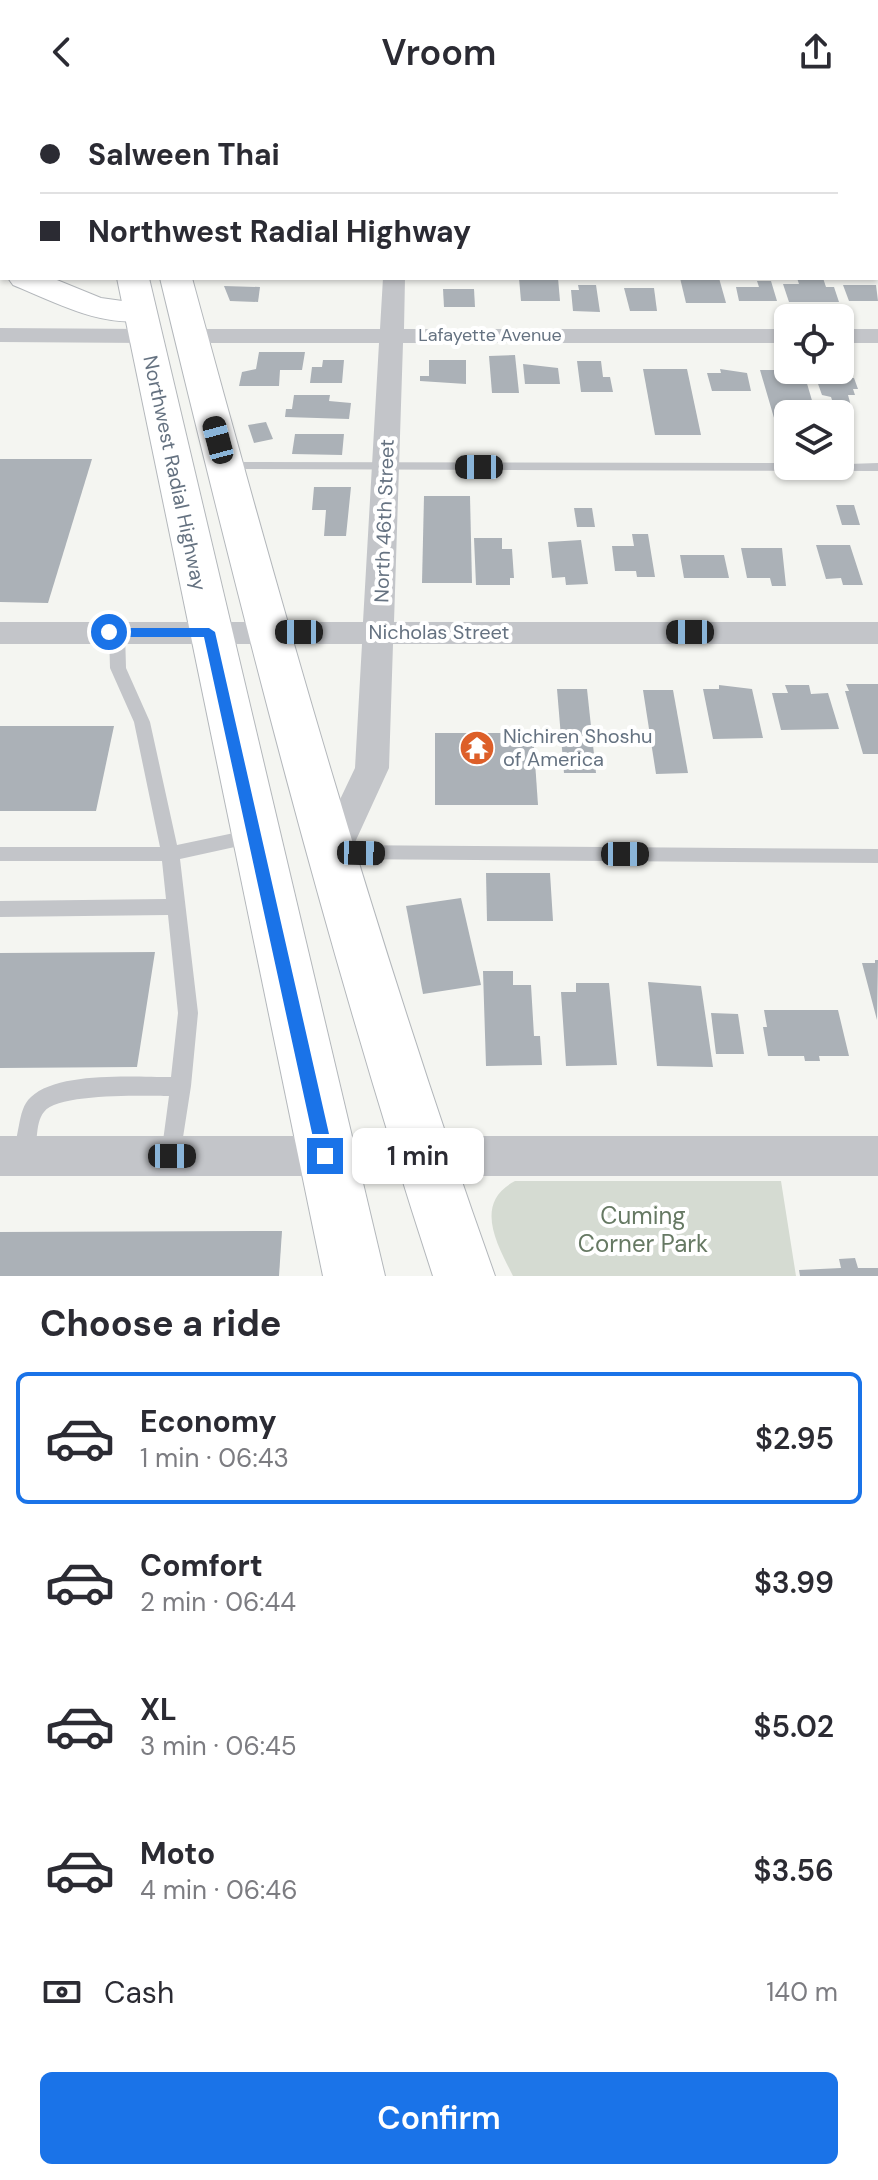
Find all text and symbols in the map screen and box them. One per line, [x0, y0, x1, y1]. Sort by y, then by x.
text: Vroom [382, 29, 496, 76]
icon: back [40, 30, 84, 74]
icon: share [794, 30, 838, 74]
text: Salween Thai [88, 135, 280, 174]
text: Northwest Radial Highway [88, 212, 471, 251]
map controls [774, 304, 854, 480]
button: locate [774, 304, 854, 384]
street label: Lafayette Avenue [418, 323, 562, 347]
street label: Northwest Radial Highway [137, 353, 213, 593]
button: layers [774, 400, 854, 480]
car [200, 414, 236, 466]
street label: North 46th Street [368, 439, 400, 603]
car [455, 455, 503, 479]
route start [91, 614, 127, 650]
street label: Nicholas Street [369, 619, 510, 645]
car [275, 620, 323, 644]
car [666, 620, 714, 644]
place label: Nichiren Shoshu of America [503, 723, 653, 772]
temple icon: Nichiren Shoshu of America [458, 729, 496, 767]
car [337, 841, 385, 865]
car [601, 842, 649, 866]
callout: 1 min [353, 1128, 485, 1184]
route end [307, 1138, 343, 1174]
text: 1 min [387, 1139, 449, 1173]
car [148, 1144, 196, 1168]
park label: Cuming Corner Park [578, 1200, 708, 1259]
text: Choose a ride [40, 1300, 281, 1347]
icon: car [44, 1402, 116, 1474]
text: Economy [140, 1402, 277, 1441]
text: $2.95 [755, 1419, 834, 1458]
text: 1 min · 06:43 [140, 1441, 289, 1475]
icon: car [44, 1546, 116, 1618]
text: Comfort [140, 1546, 263, 1585]
text: $3.99 [754, 1563, 834, 1602]
text: 2 min · 06:44 [140, 1585, 296, 1619]
icon: car [44, 1690, 116, 1762]
text: XL [140, 1690, 177, 1729]
text: $5.02 [754, 1707, 834, 1746]
text: 3 min · 06:45 [140, 1729, 297, 1763]
icon: car [44, 1834, 116, 1906]
text: Moto [140, 1834, 215, 1873]
text: $3.56 [754, 1851, 834, 1890]
text: 4 min · 06:46 [140, 1873, 297, 1907]
icon: cash [40, 1970, 84, 2014]
text: Cash [104, 1973, 174, 2012]
text: 140 m [766, 1975, 838, 2009]
button: Confirm [40, 2072, 838, 2164]

